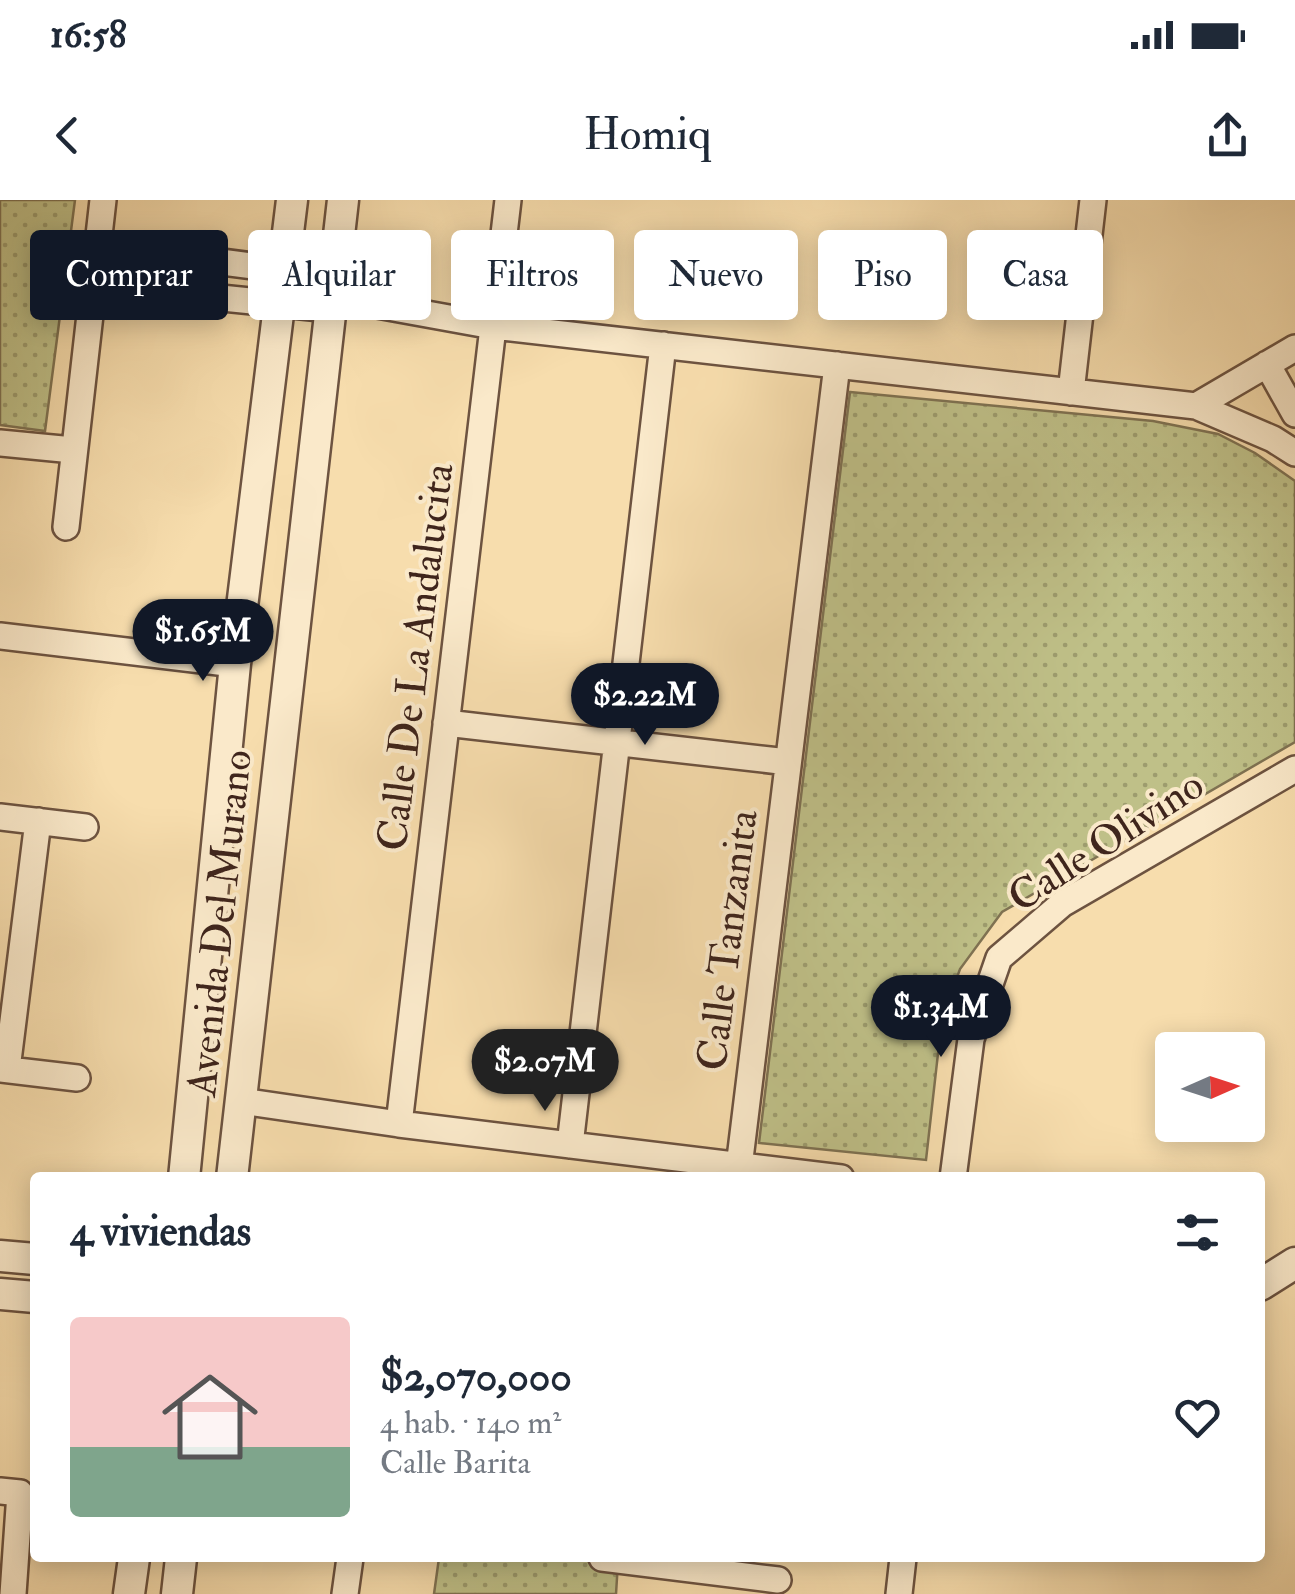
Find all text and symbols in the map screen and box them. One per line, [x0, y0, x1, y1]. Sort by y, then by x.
text: 16:58 [50, 11, 126, 59]
text: Homiq [583, 107, 712, 163]
icon: back [40, 108, 95, 163]
icon: share [1200, 108, 1255, 163]
chip: Comprar [30, 230, 228, 320]
chip: Alquilar [248, 230, 431, 320]
chip: Filtros [451, 230, 614, 320]
chip: Nuevo [634, 230, 798, 320]
chip: Piso [818, 230, 947, 320]
chip: Casa [967, 230, 1103, 320]
street label: Calle De La Andalucita [366, 460, 466, 854]
pin: $1.65M [122, 599, 284, 684]
text: $1.65M [155, 611, 251, 651]
pin: $2.22M [564, 663, 726, 748]
text: $2.22M [593, 675, 697, 715]
street label: Avenida Del Murano [176, 747, 264, 1100]
street label: Calle Olivino [999, 759, 1214, 924]
street label: Calle Tanzanita [686, 806, 770, 1073]
pin: $1.34M [860, 975, 1022, 1060]
text: $1.34M [893, 987, 989, 1027]
pin: $2.07M [464, 1029, 626, 1114]
north arrow [1155, 1032, 1265, 1142]
map controls [1155, 1032, 1265, 1142]
text: $2.07M [494, 1041, 596, 1081]
icon: filters [1170, 1205, 1225, 1260]
text: 4 viviendas [70, 1206, 251, 1258]
text: $2,070,000 [380, 1351, 572, 1403]
icon: home [150, 1357, 270, 1477]
icon: heart [1170, 1390, 1225, 1445]
text: 4 hab. · 140 m² [380, 1403, 561, 1443]
text: Calle Barita [380, 1443, 531, 1483]

